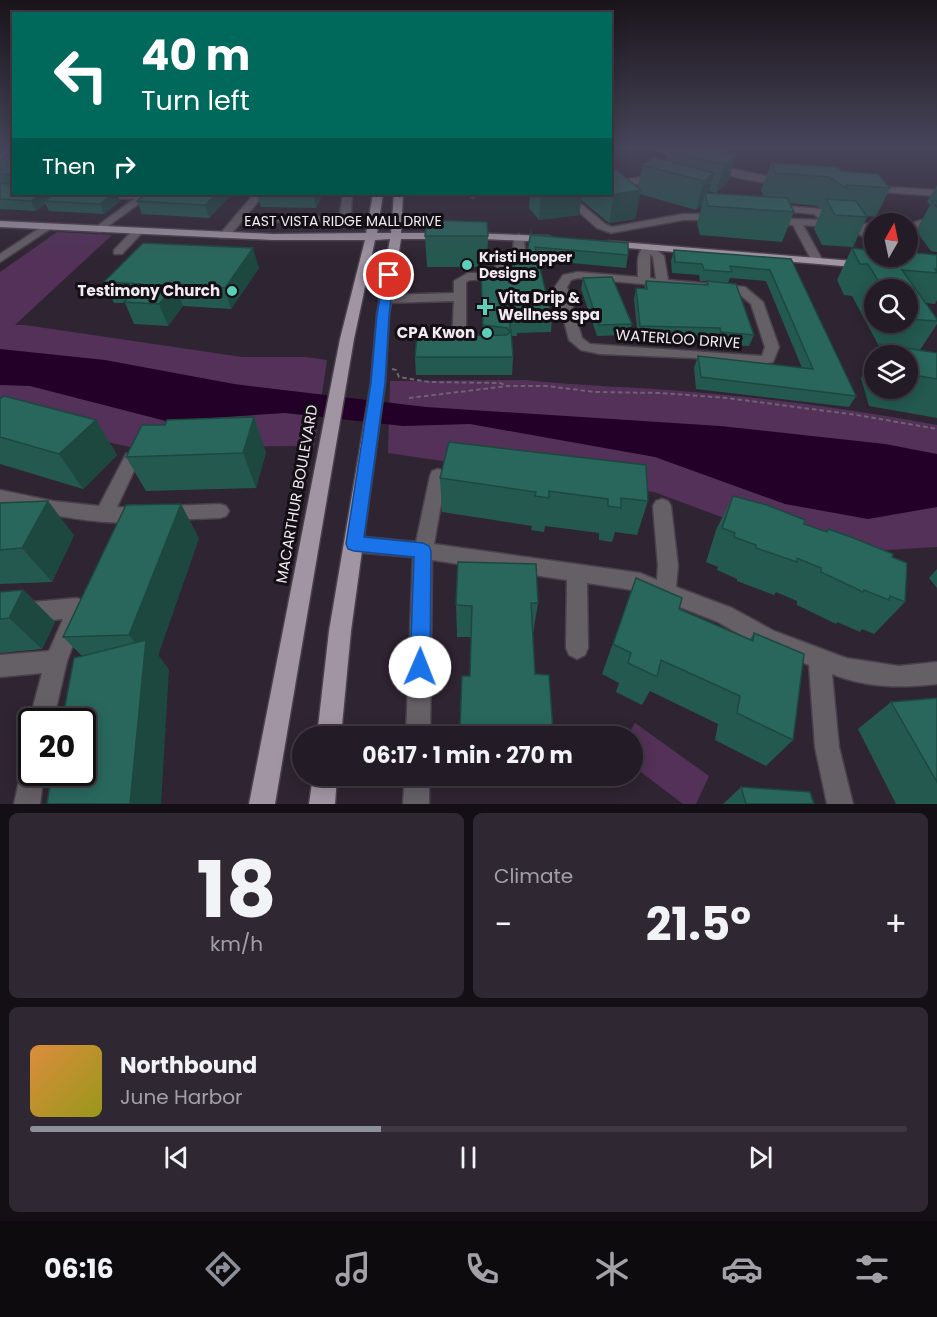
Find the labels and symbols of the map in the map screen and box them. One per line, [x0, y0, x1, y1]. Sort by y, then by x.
street label: EAST VISTA RIDGE MALL DRIVE [244, 211, 442, 231]
north arrow [864, 213, 918, 267]
place label: Kristi Hopper Designs [479, 247, 572, 283]
pin [363, 249, 414, 300]
marker: Kristi Hopper Designs [460, 258, 474, 272]
place label: Testimony Church [78, 280, 220, 301]
marker: Testimony Church [225, 284, 239, 298]
place label: Vita Drip & Wellness spa [498, 287, 600, 325]
marker: Vita Drip & Wellness spa [476, 298, 494, 316]
place label: CPA Kwon [397, 322, 475, 343]
street label: WATERLOO DRIVE [615, 324, 741, 353]
marker: CPA Kwon [480, 326, 494, 340]
street label: MACARTHUR BOULEVARD [270, 403, 323, 585]
position arrow [388, 635, 452, 699]
speed limit sign: 20 [18, 708, 96, 786]

